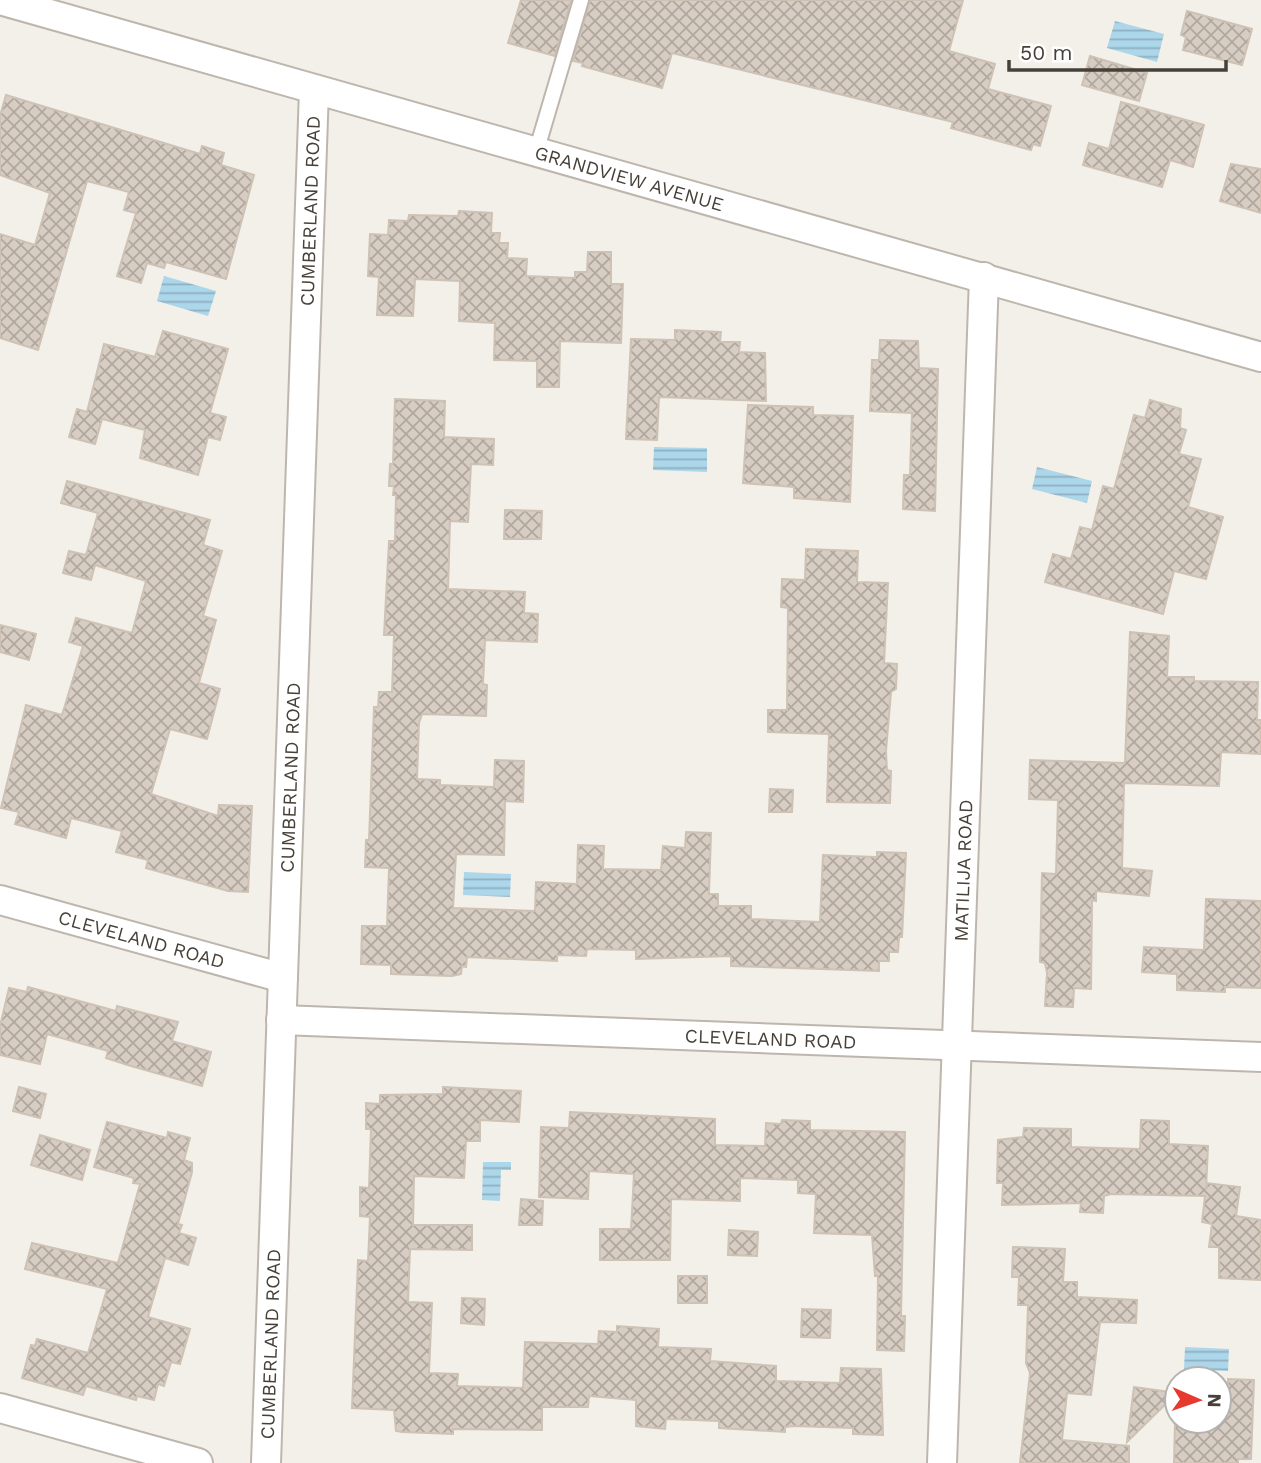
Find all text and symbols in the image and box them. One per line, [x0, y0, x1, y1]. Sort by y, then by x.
scale bar [1009, 28, 1226, 72]
text: 50 m [1020, 40, 1072, 65]
street label: CUMBERLAND ROAD [295, 115, 325, 306]
street label: GRANDVIEW AVENUE [532, 140, 726, 216]
street label: CUMBERLAND ROAD [275, 682, 305, 873]
street label: MATILIJA ROAD [949, 799, 977, 942]
street label: CLEVELAND ROAD [56, 905, 227, 973]
street label: CLEVELAND ROAD [684, 1024, 857, 1053]
street label: CUMBERLAND ROAD [255, 1248, 285, 1440]
north arrow [1163, 1365, 1233, 1435]
text: N [1203, 1393, 1226, 1408]

